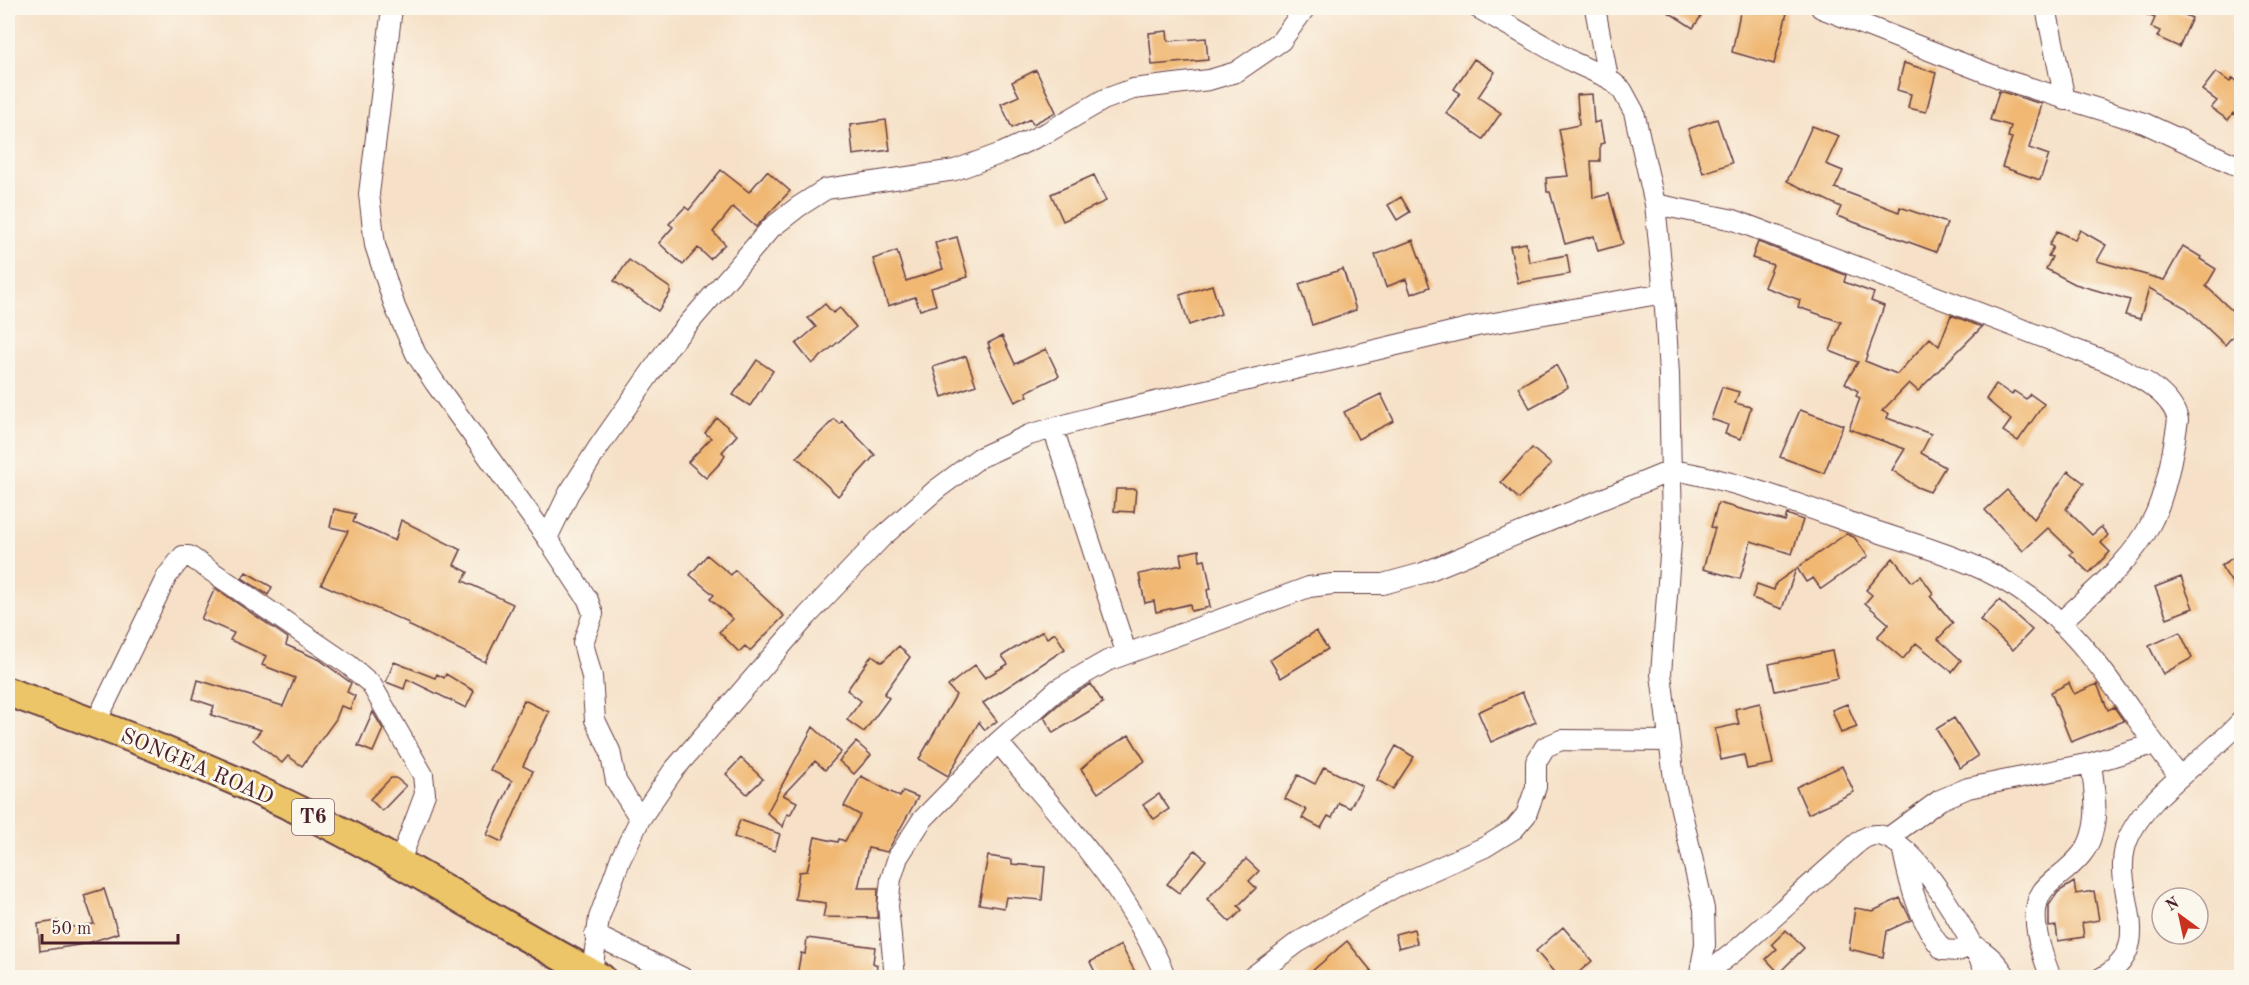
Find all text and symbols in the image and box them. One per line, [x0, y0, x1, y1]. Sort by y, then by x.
street label: SONGEA ROAD [117, 725, 277, 809]
road number: T6 [292, 799, 334, 835]
north arrow [2150, 886, 2210, 946]
text: N [2163, 895, 2183, 915]
scale bar [42, 907, 178, 945]
text: 50 m [51, 920, 91, 938]

